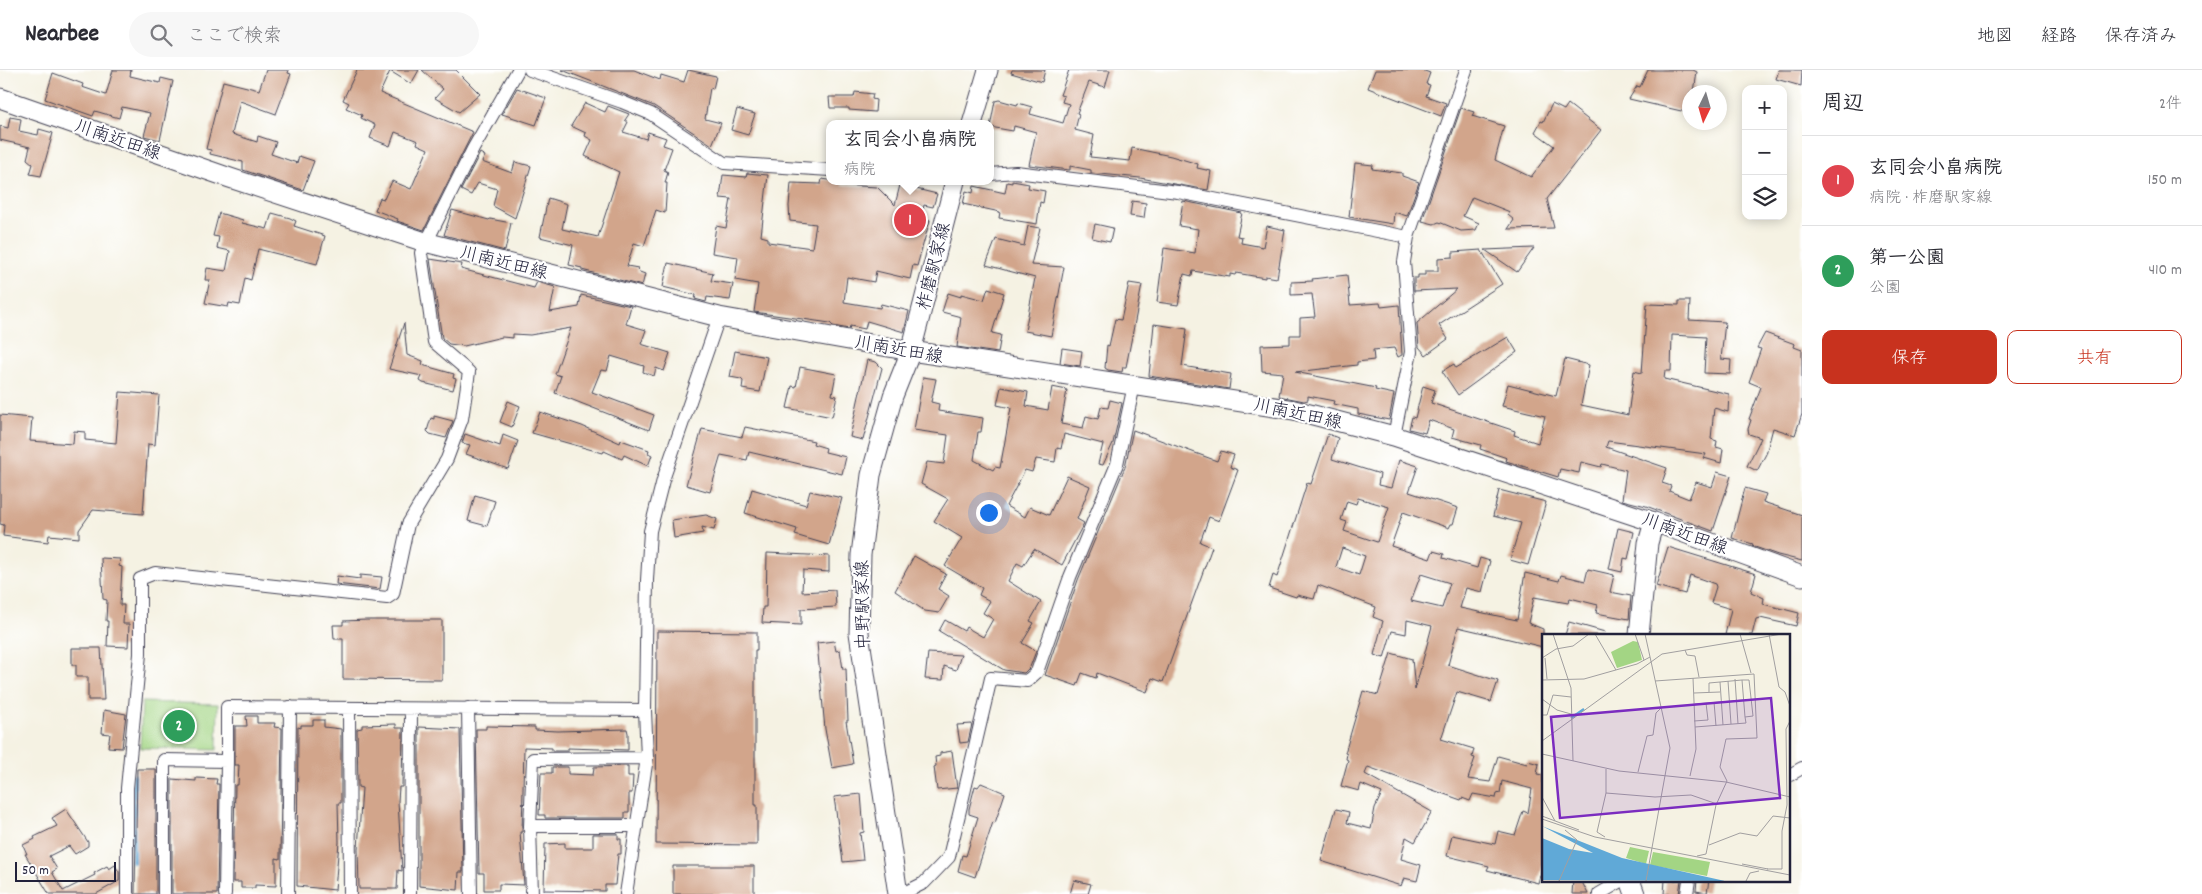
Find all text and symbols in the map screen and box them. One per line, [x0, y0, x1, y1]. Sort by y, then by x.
search box [129, 12, 479, 57]
text: Nearbee [25, 18, 99, 52]
icon: search [147, 21, 175, 49]
text: ここで検索 [187, 24, 282, 51]
text: 地図 [1977, 25, 2013, 50]
text: 経路 [2041, 25, 2077, 50]
text: 保存済み [2105, 25, 2177, 50]
north arrow [1682, 85, 1727, 130]
map controls [1742, 85, 1787, 220]
button: + [1742, 85, 1787, 130]
text: 周辺 [1822, 90, 1864, 120]
text: 2件 [2159, 93, 2182, 116]
street label: 川南近田線 [71, 115, 164, 168]
popup [826, 120, 994, 185]
text: 玄同会小畠病院 [843, 128, 977, 155]
button: − [1742, 130, 1787, 175]
text: 玄同会小畠病院 [1869, 156, 2002, 183]
text: 病院 [843, 159, 876, 182]
text: 1 [1836, 169, 1840, 192]
text: 150 m [2148, 169, 2182, 192]
button: layers [1742, 175, 1787, 220]
text: 病院 · 柞磨駅家線 [1869, 187, 1992, 210]
pin: 1 [894, 201, 926, 239]
street label: 柞磨駅家線 [912, 220, 958, 313]
street label: 川南近田線 [457, 241, 550, 287]
text: 第一公園 [1869, 246, 1945, 273]
text: 2 [1835, 259, 1842, 282]
text: 410 m [2148, 259, 2182, 282]
text: 公園 [1869, 277, 1901, 300]
button: 保存 [1822, 330, 1997, 384]
button: 共有 [2007, 330, 2182, 384]
street label: 川南近田線 [852, 331, 945, 372]
street label: 川南近田線 [1251, 394, 1344, 437]
your location [976, 500, 1002, 526]
street label: 川南近田線 [1638, 508, 1731, 562]
street label: 中野駅家線 [851, 560, 878, 650]
inset map [1542, 634, 1790, 882]
pin: 2 [163, 707, 195, 745]
scale bar [15, 859, 116, 882]
text: 50 m [22, 861, 49, 881]

